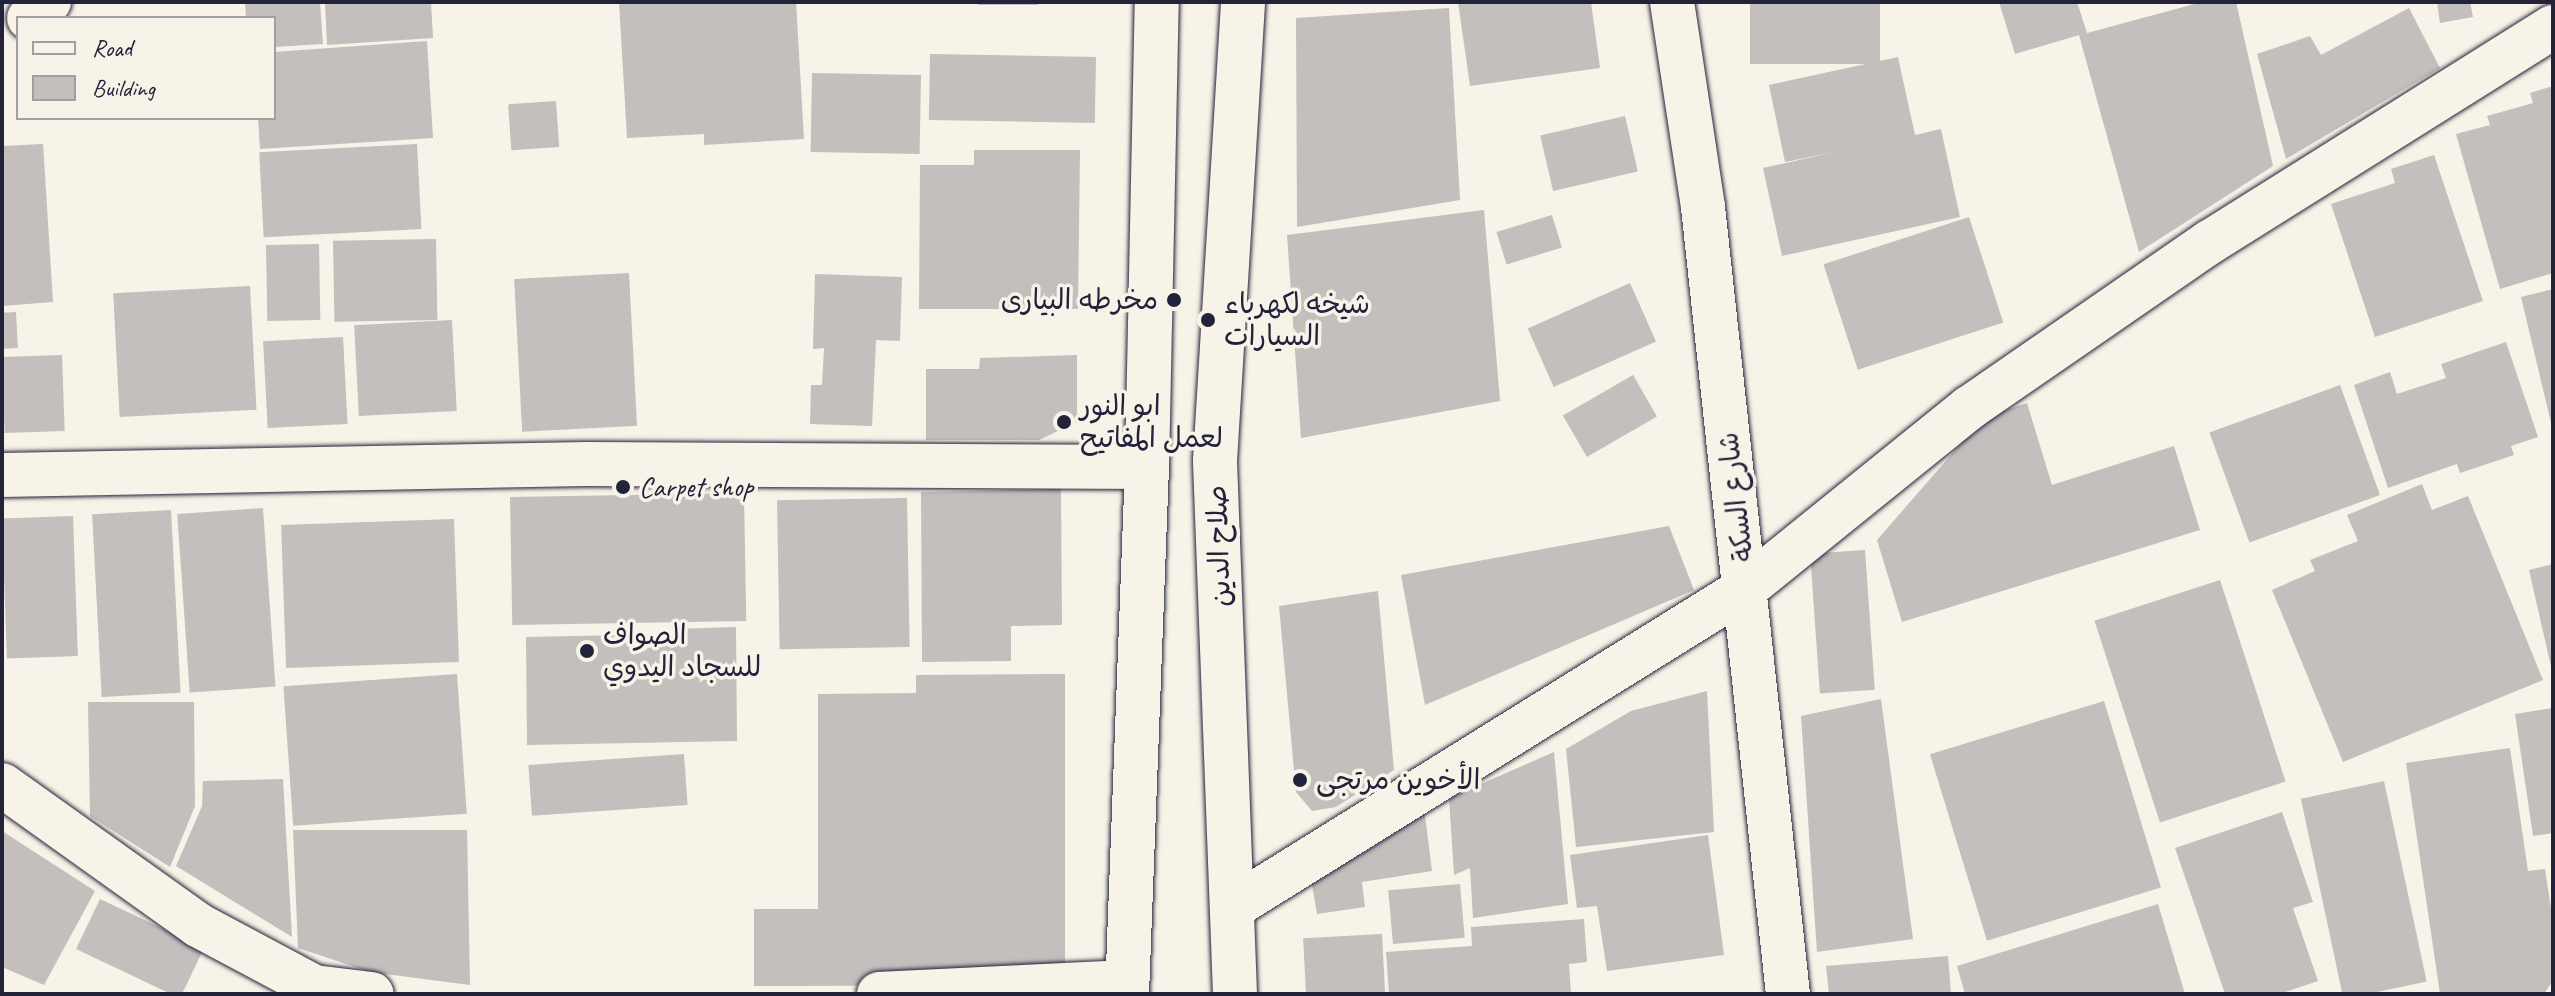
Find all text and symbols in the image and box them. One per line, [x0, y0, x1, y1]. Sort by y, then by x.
legend [16, 16, 276, 120]
text: Road [92, 33, 132, 63]
text: Building [92, 73, 155, 103]
place label: مخرطه البيارى [1001, 283, 1158, 317]
place label: شيخه لكهرباء السيارات [1224, 287, 1370, 353]
marker: مخرطه البيارى [1165, 291, 1183, 309]
marker: شيخه لكهرباء السيارات [1199, 311, 1217, 329]
place label: ابو النور لعمل المفاتيح [1080, 389, 1223, 455]
marker: ابو النور لعمل المفاتيح [1055, 413, 1073, 431]
street label: شارع السكة [1711, 430, 1761, 564]
place label: Carpet shop [639, 470, 753, 504]
marker: Carpet shop [614, 478, 632, 496]
street label: صلاح الدين [1200, 485, 1238, 607]
place label: الصواف للسجاد اليدوي [603, 618, 761, 684]
marker: الصواف للسجاد اليدوي [578, 642, 596, 660]
place label: الأخوين مرتجى [1316, 763, 1480, 797]
marker: الأخوين مرتجى [1291, 771, 1309, 789]

